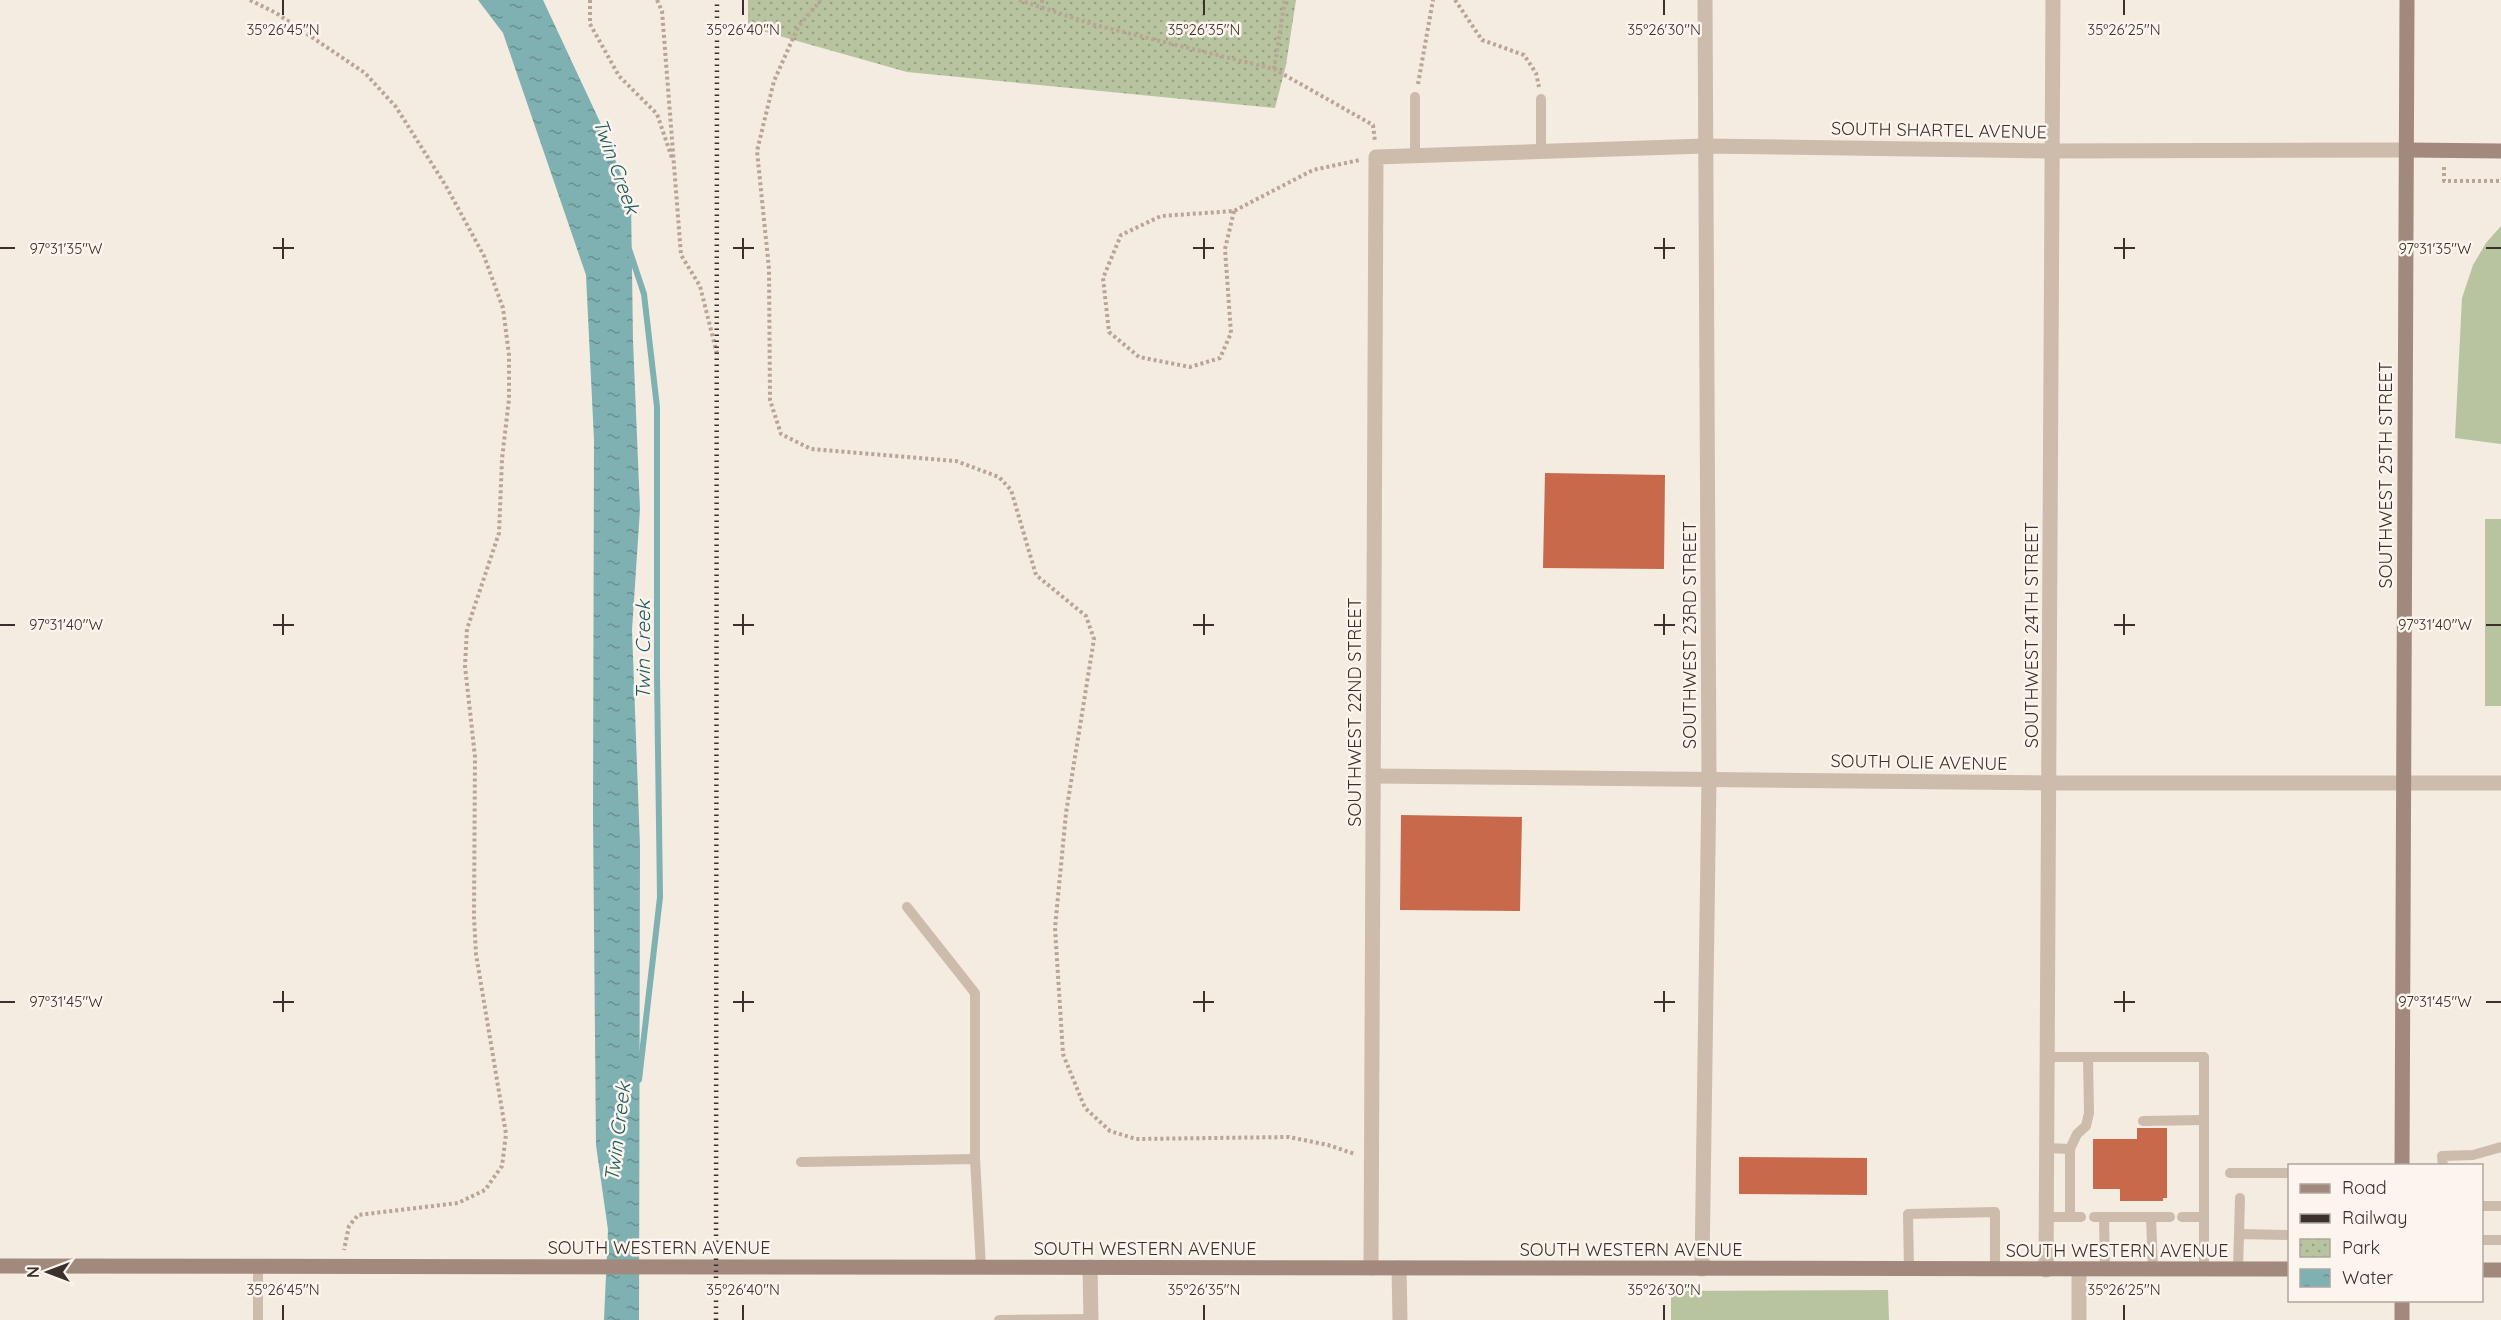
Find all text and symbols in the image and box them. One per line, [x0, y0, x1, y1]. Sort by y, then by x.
text: 35°26'45"N [246, 20, 320, 39]
text: 35°26'40"N [706, 20, 780, 39]
text: 35°26'35"N [1168, 20, 1241, 39]
text: 35°26'30"N [1627, 20, 1701, 39]
text: 35°26'25"N [2087, 20, 2161, 39]
water label: Twin Creek [588, 115, 647, 219]
street label: SOUTH SHARTEL AVENUE [1831, 117, 2047, 143]
text: 97°31'35"W [29, 239, 103, 258]
text: 97°31'35"W [2398, 239, 2472, 258]
street label: SOUTHWEST 25TH STREET [2374, 361, 2397, 588]
street label: SOUTHWEST 23RD STREET [1678, 521, 1701, 749]
street label: SOUTHWEST 24TH STREET [2020, 522, 2043, 748]
street label: SOUTHWEST 22ND STREET [1343, 597, 1366, 827]
water label: Twin Creek [630, 598, 655, 700]
text: 97°31'40"W [29, 615, 103, 634]
text: 97°31'40"W [2398, 615, 2472, 634]
street label: SOUTH OLIE AVENUE [1830, 749, 2008, 775]
text: 97°31'45"W [29, 992, 103, 1011]
text: 97°31'45"W [2398, 992, 2472, 1011]
water label: Twin Creek [599, 1079, 636, 1183]
legend [2288, 1164, 2483, 1302]
text: Road [2342, 1176, 2387, 1199]
text: Railway [2342, 1206, 2408, 1229]
street label: SOUTH WESTERN AVENUE [548, 1236, 770, 1259]
text: Park [2342, 1236, 2380, 1259]
street label: SOUTH WESTERN AVENUE [1034, 1237, 1256, 1260]
street label: SOUTH WESTERN AVENUE [1520, 1238, 1742, 1261]
street label: SOUTH WESTERN AVENUE [2006, 1239, 2228, 1262]
north arrow [18, 1242, 78, 1302]
text: N [23, 1266, 43, 1278]
text: Water [2342, 1266, 2393, 1289]
text: 35°26'45"N [246, 1280, 320, 1299]
text: 35°26'40"N [706, 1280, 780, 1299]
text: 35°26'35"N [1168, 1280, 1241, 1299]
text: 35°26'30"N [1627, 1280, 1701, 1299]
text: 35°26'25"N [2087, 1280, 2161, 1299]

